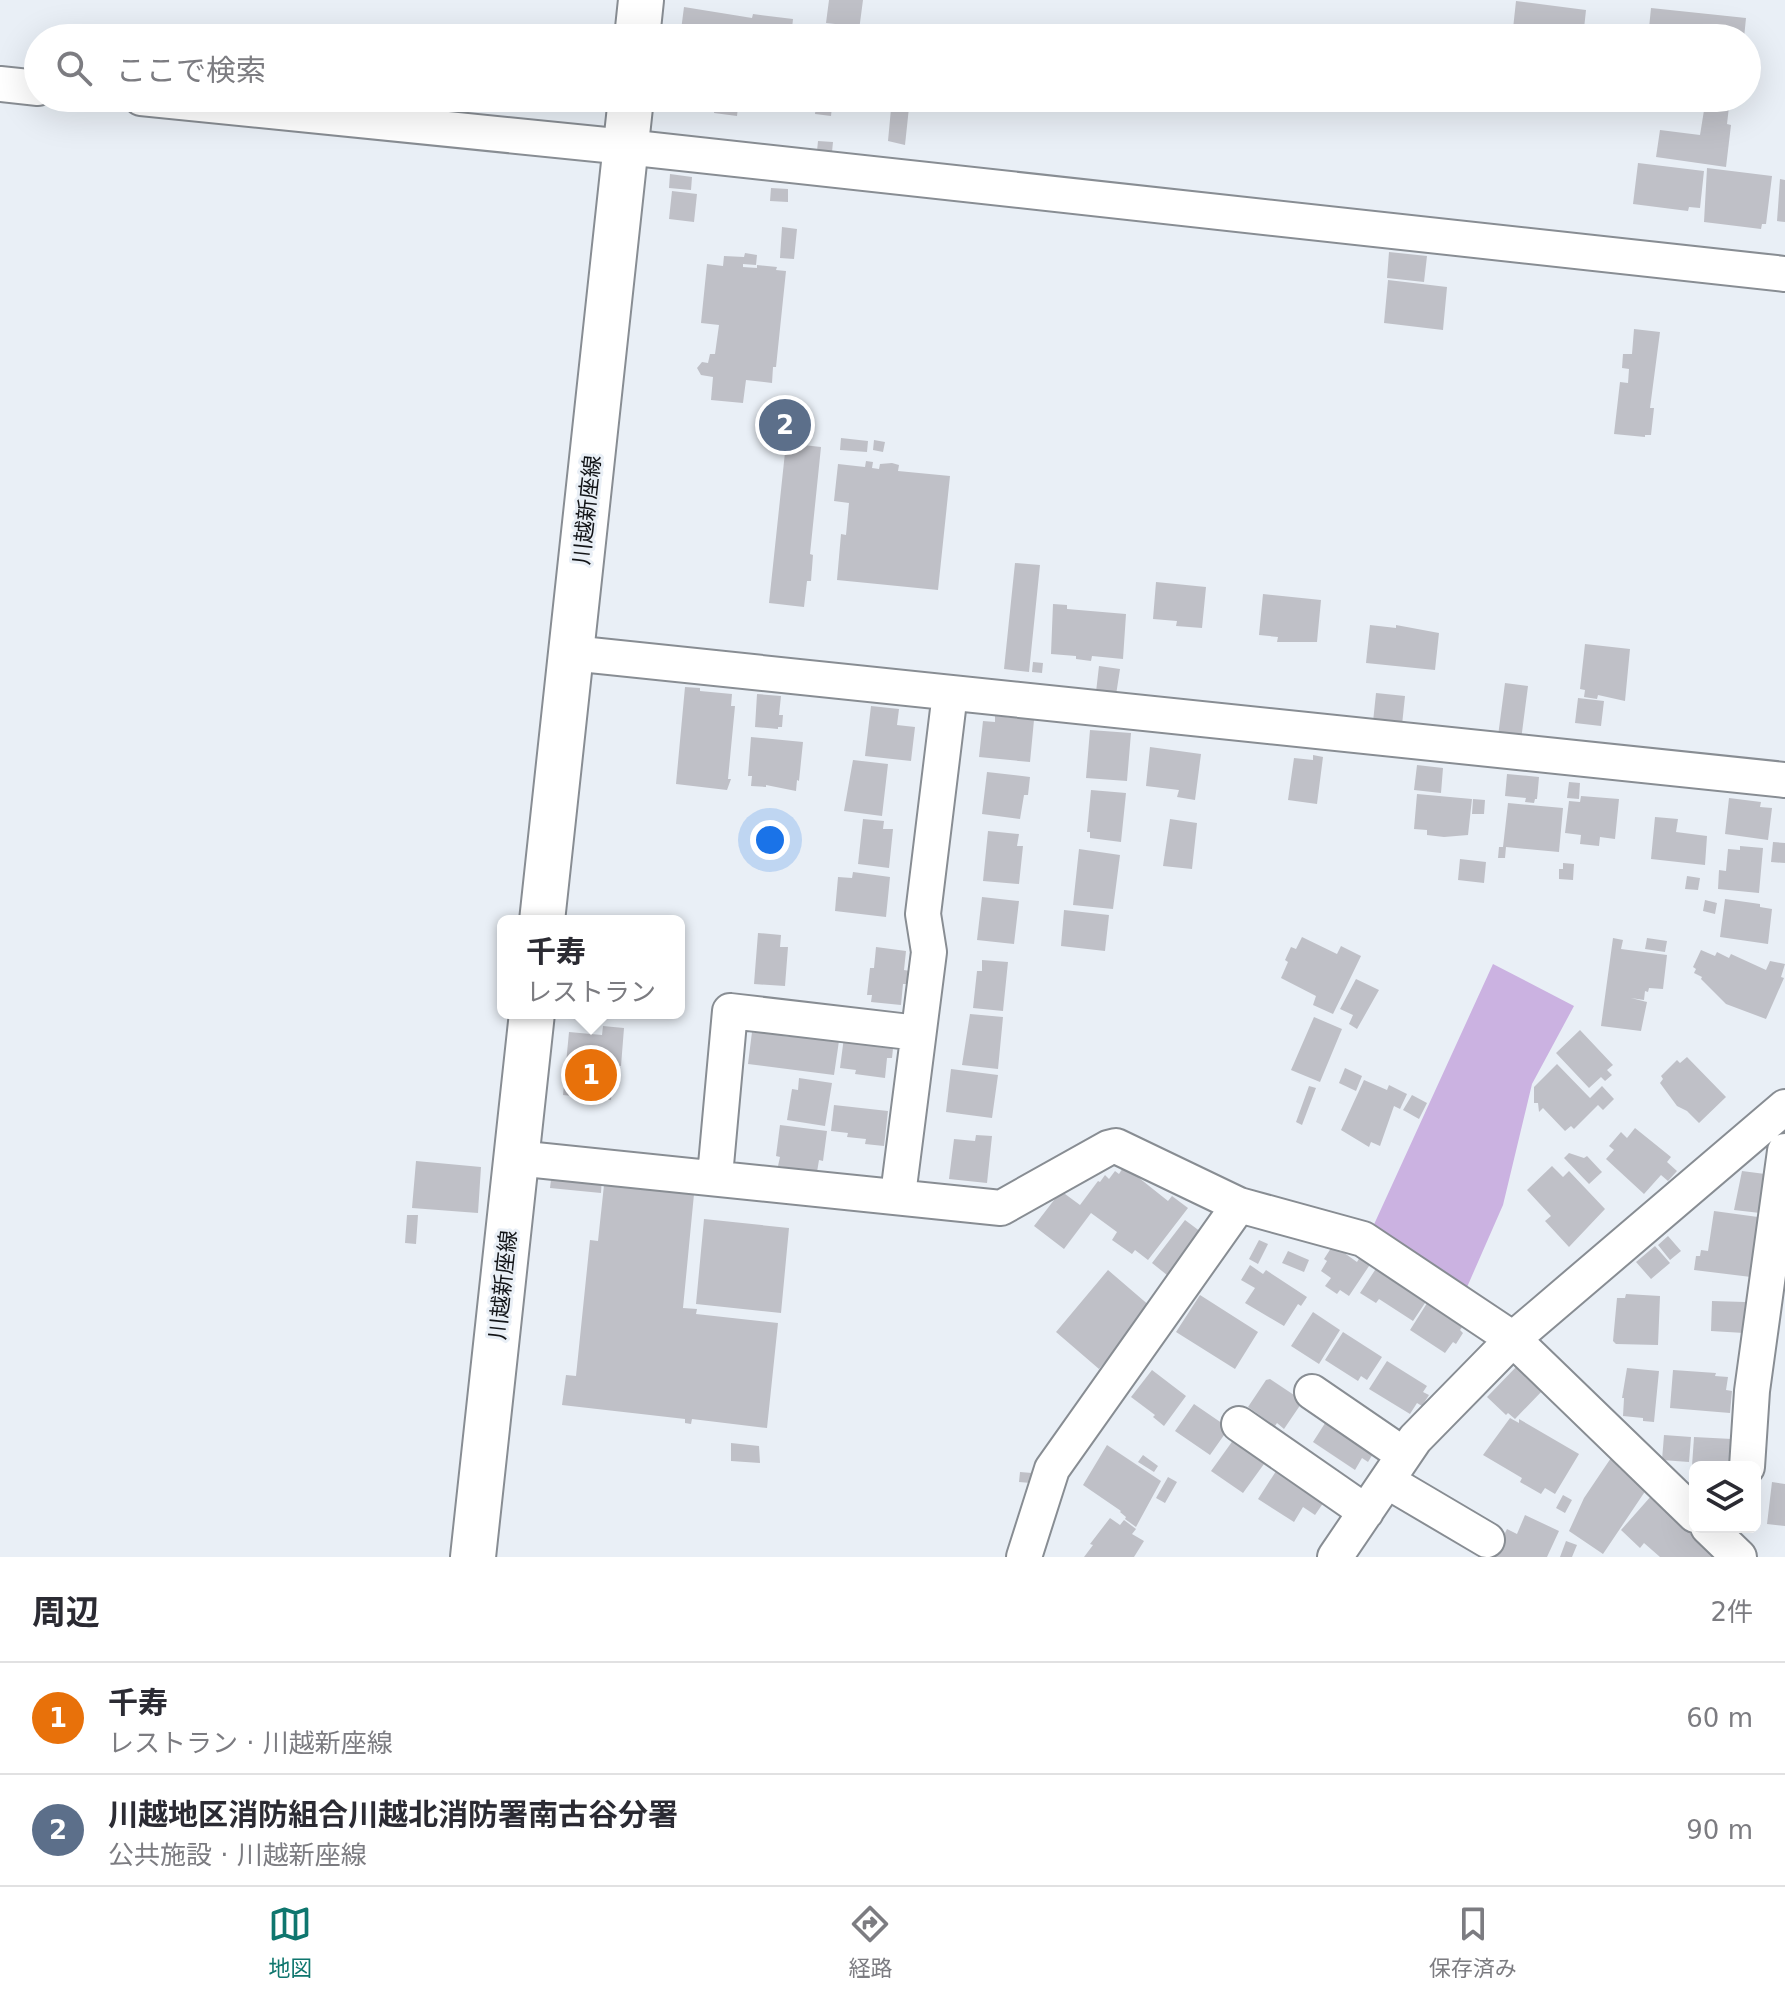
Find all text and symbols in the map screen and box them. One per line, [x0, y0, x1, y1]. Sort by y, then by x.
search box [24, 24, 1761, 112]
icon: search [52, 46, 96, 90]
text: ここで検索 [116, 53, 266, 88]
pin: 2 [759, 395, 811, 455]
street label: 川越新座線 [569, 454, 605, 566]
your location [750, 820, 790, 860]
popup [497, 915, 685, 1019]
text: 千寿 [526, 934, 586, 969]
text: レストラン [526, 977, 656, 1007]
pin: 1 [565, 1045, 617, 1105]
street label: 川越新座線 [485, 1229, 521, 1341]
map controls [1689, 1461, 1761, 1533]
button: layers [1689, 1461, 1761, 1533]
text: 周辺 [32, 1592, 100, 1632]
text: 2件 [1710, 1597, 1753, 1627]
text: 千寿 [108, 1685, 168, 1720]
text: 1 [49, 1703, 67, 1733]
text: 60 m [1686, 1703, 1753, 1733]
text: レストラン · 川越新座線 [108, 1728, 393, 1758]
text: 川越地区消防組合川越北消防署南古谷分署 [108, 1797, 678, 1832]
text: 2 [49, 1815, 67, 1845]
text: 90 m [1686, 1815, 1753, 1845]
text: 公共施設 · 川越新座線 [108, 1840, 367, 1870]
tab: 地図 [268, 1902, 312, 1982]
tab: 経路 [848, 1902, 893, 1982]
tab: 保存済み [1429, 1902, 1517, 1982]

